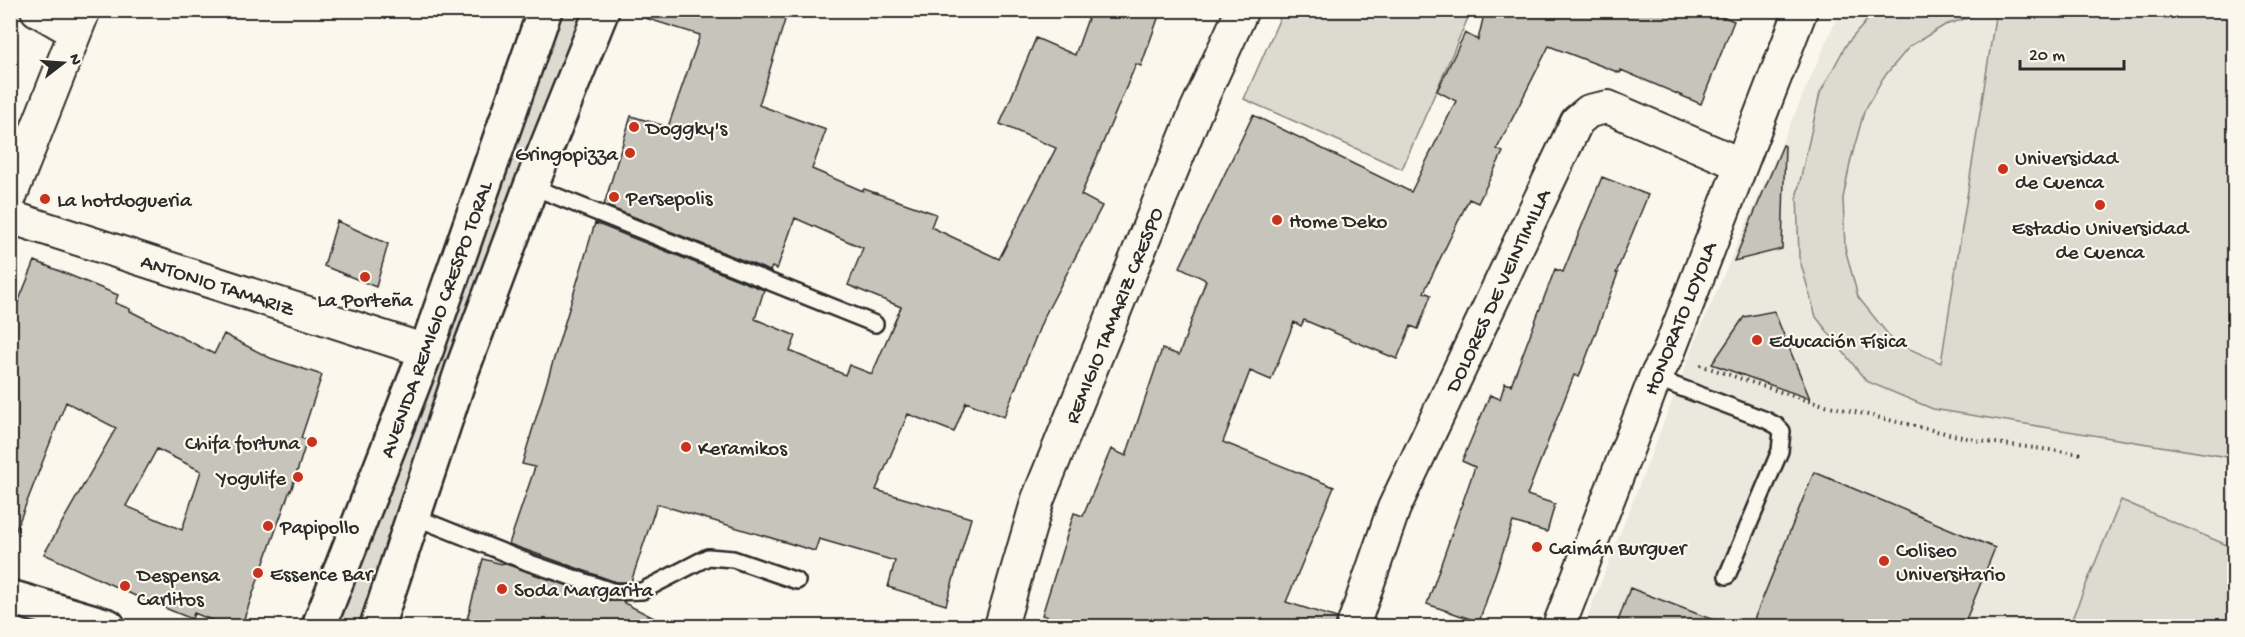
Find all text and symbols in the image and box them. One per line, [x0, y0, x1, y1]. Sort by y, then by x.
north arrow [33, 33, 93, 93]
scale bar [2020, 33, 2124, 71]
text: 20 m [2029, 46, 2065, 67]
text: N [63, 52, 85, 68]
place label: Doggky's [644, 118, 729, 143]
marker: Doggky's [627, 120, 641, 134]
place label: Gringopizza [515, 144, 619, 169]
marker: Gringopizza [623, 146, 637, 160]
place label: Universidad de Cuenca [2015, 148, 2119, 197]
marker: Universidad de Cuenca [1996, 162, 2010, 176]
street label: AVENIDA REMIGIO CRESPO TORAL [376, 177, 501, 462]
street label: DOLORES DE VEINTIMILLA [1441, 184, 1559, 399]
place label: Persepolis [625, 188, 714, 213]
place label: La hotdogueria [57, 190, 193, 215]
marker: Persepolis [607, 190, 621, 204]
marker: La hotdogueria [38, 192, 52, 206]
marker: Estadio Universidad de Cuenca [2093, 198, 2107, 212]
street label: REMIGIO TAMARIZ CRESPO [1061, 204, 1171, 428]
place label: Home Deko [1289, 211, 1387, 236]
marker: Home Deko [1270, 213, 1284, 227]
place label: Estadio Universidad de Cuenca [2012, 218, 2190, 267]
street label: HONORATO LOYOLA [1640, 238, 1725, 400]
street label: ANTONIO TAMARIZ [137, 251, 297, 324]
marker: La Porteña [358, 270, 372, 284]
place label: La Porteña [317, 290, 414, 315]
place label: Educación Física [1769, 331, 1908, 356]
marker: Educación Física [1750, 333, 1764, 347]
place label: Chifa fortuna [185, 433, 301, 458]
marker: Chifa fortuna [305, 435, 319, 449]
place label: Keramikos [698, 438, 788, 463]
marker: Keramikos [679, 440, 693, 454]
place label: Yogulife [215, 468, 287, 493]
marker: Yogulife [291, 470, 305, 484]
place label: Papipollo [279, 517, 360, 542]
marker: Papipollo [261, 519, 275, 533]
place label: Caimán Burguer [1549, 538, 1688, 563]
marker: Caimán Burguer [1530, 540, 1544, 554]
place label: Coliseo Universitario [1896, 540, 2006, 589]
marker: Coliseo Universitario [1877, 554, 1891, 568]
place label: Essence Bar [270, 564, 374, 589]
place label: Despensa Carlitos [135, 565, 221, 614]
marker: Essence Bar [251, 566, 265, 580]
marker: Despensa Carlitos [118, 579, 132, 593]
place label: Soda Margarita [514, 580, 654, 605]
marker: Soda Margarita [495, 582, 509, 596]

